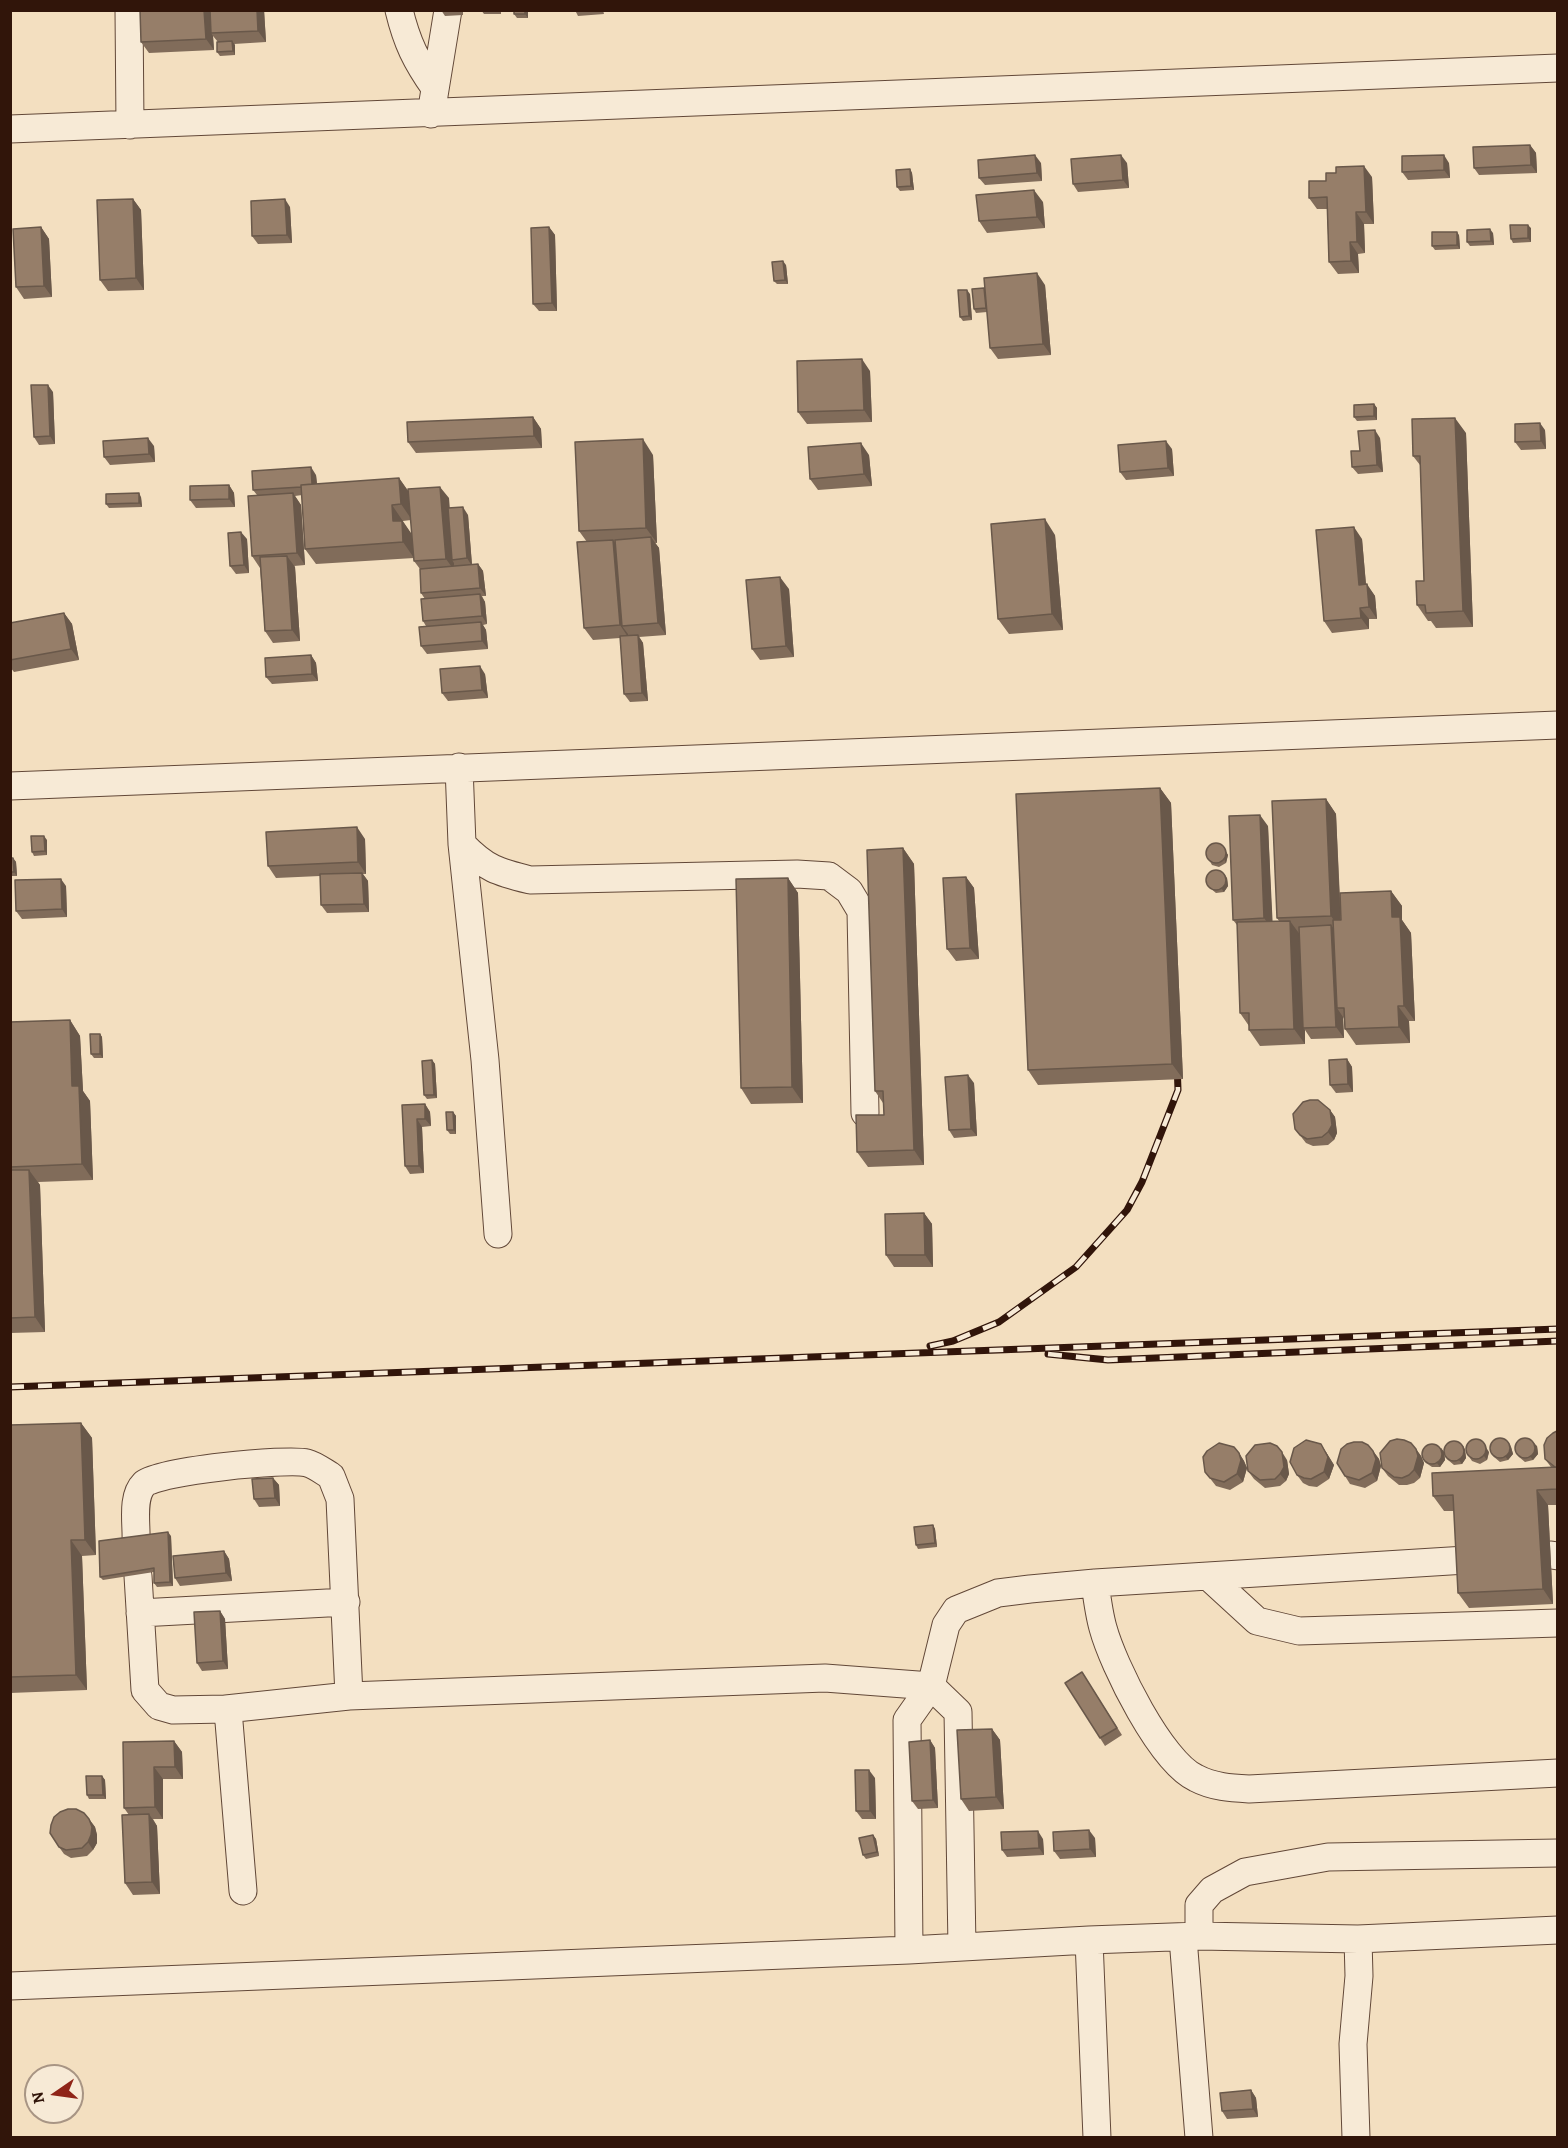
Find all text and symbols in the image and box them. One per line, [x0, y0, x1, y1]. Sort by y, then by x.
north arrow [24, 2064, 84, 2124]
text: N [26, 2089, 50, 2106]

